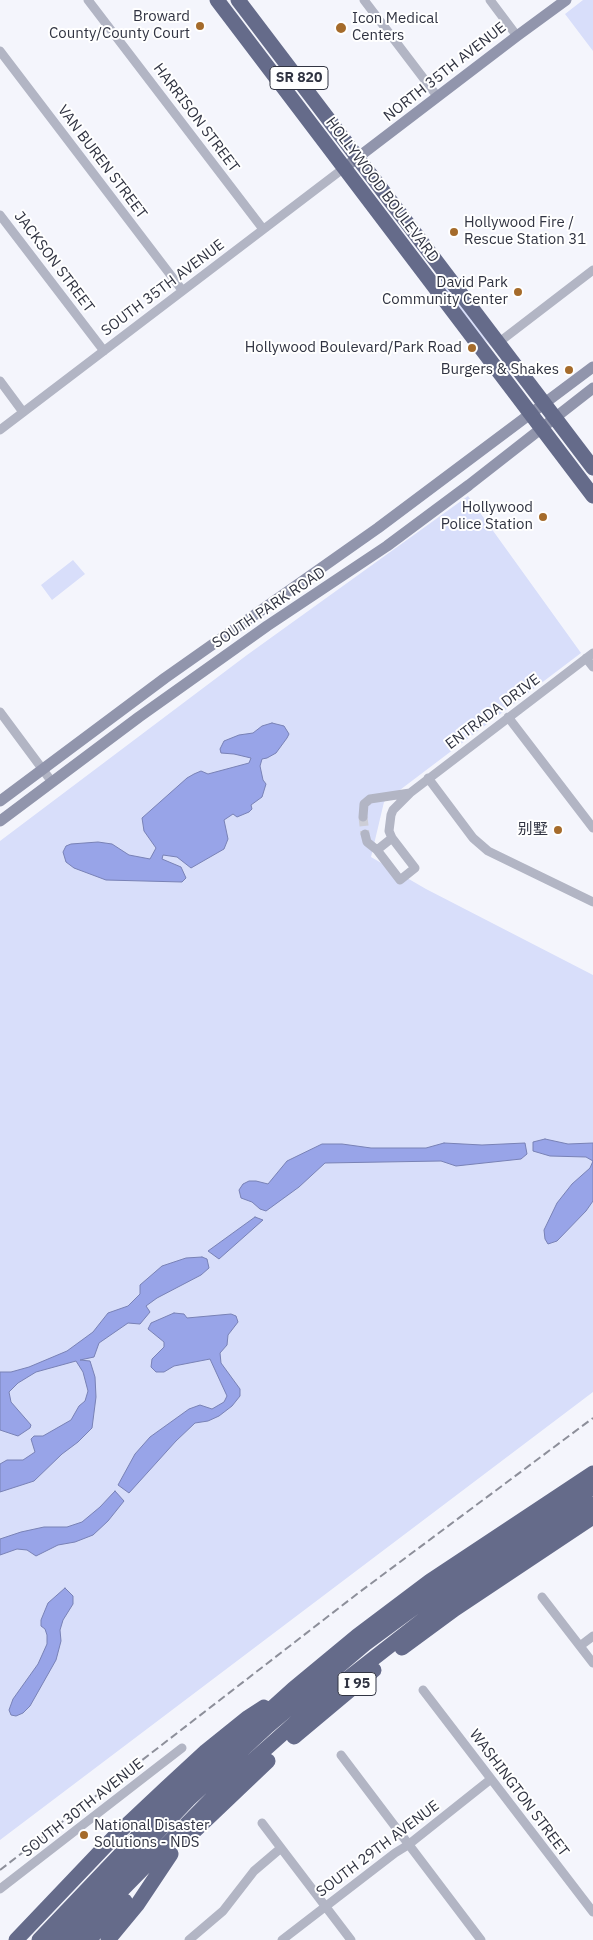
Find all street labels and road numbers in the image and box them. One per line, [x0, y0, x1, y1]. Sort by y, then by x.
street label: NORTH 35TH AVENUE [380, 19, 510, 125]
street label: HARRISON STREET [149, 60, 243, 176]
road number: SR 820 [270, 66, 328, 90]
street label: VAN BUREN STREET [53, 102, 151, 222]
street label: HOLLYWOOD BOULEVARD [322, 114, 442, 266]
street label: JACKSON STREET [10, 208, 98, 316]
street label: SOUTH 35TH AVENUE [98, 236, 228, 340]
street label: SOUTH PARK ROAD [209, 564, 329, 652]
street label: ENTRADA DRIVE [442, 671, 544, 753]
road number: I 95 [338, 1672, 376, 1696]
street label: WASHINGTON STREET [465, 1726, 573, 1860]
street label: SOUTH 30TH AVENUE [19, 1755, 147, 1861]
street label: SOUTH 29TH AVENUE [313, 1797, 443, 1901]

